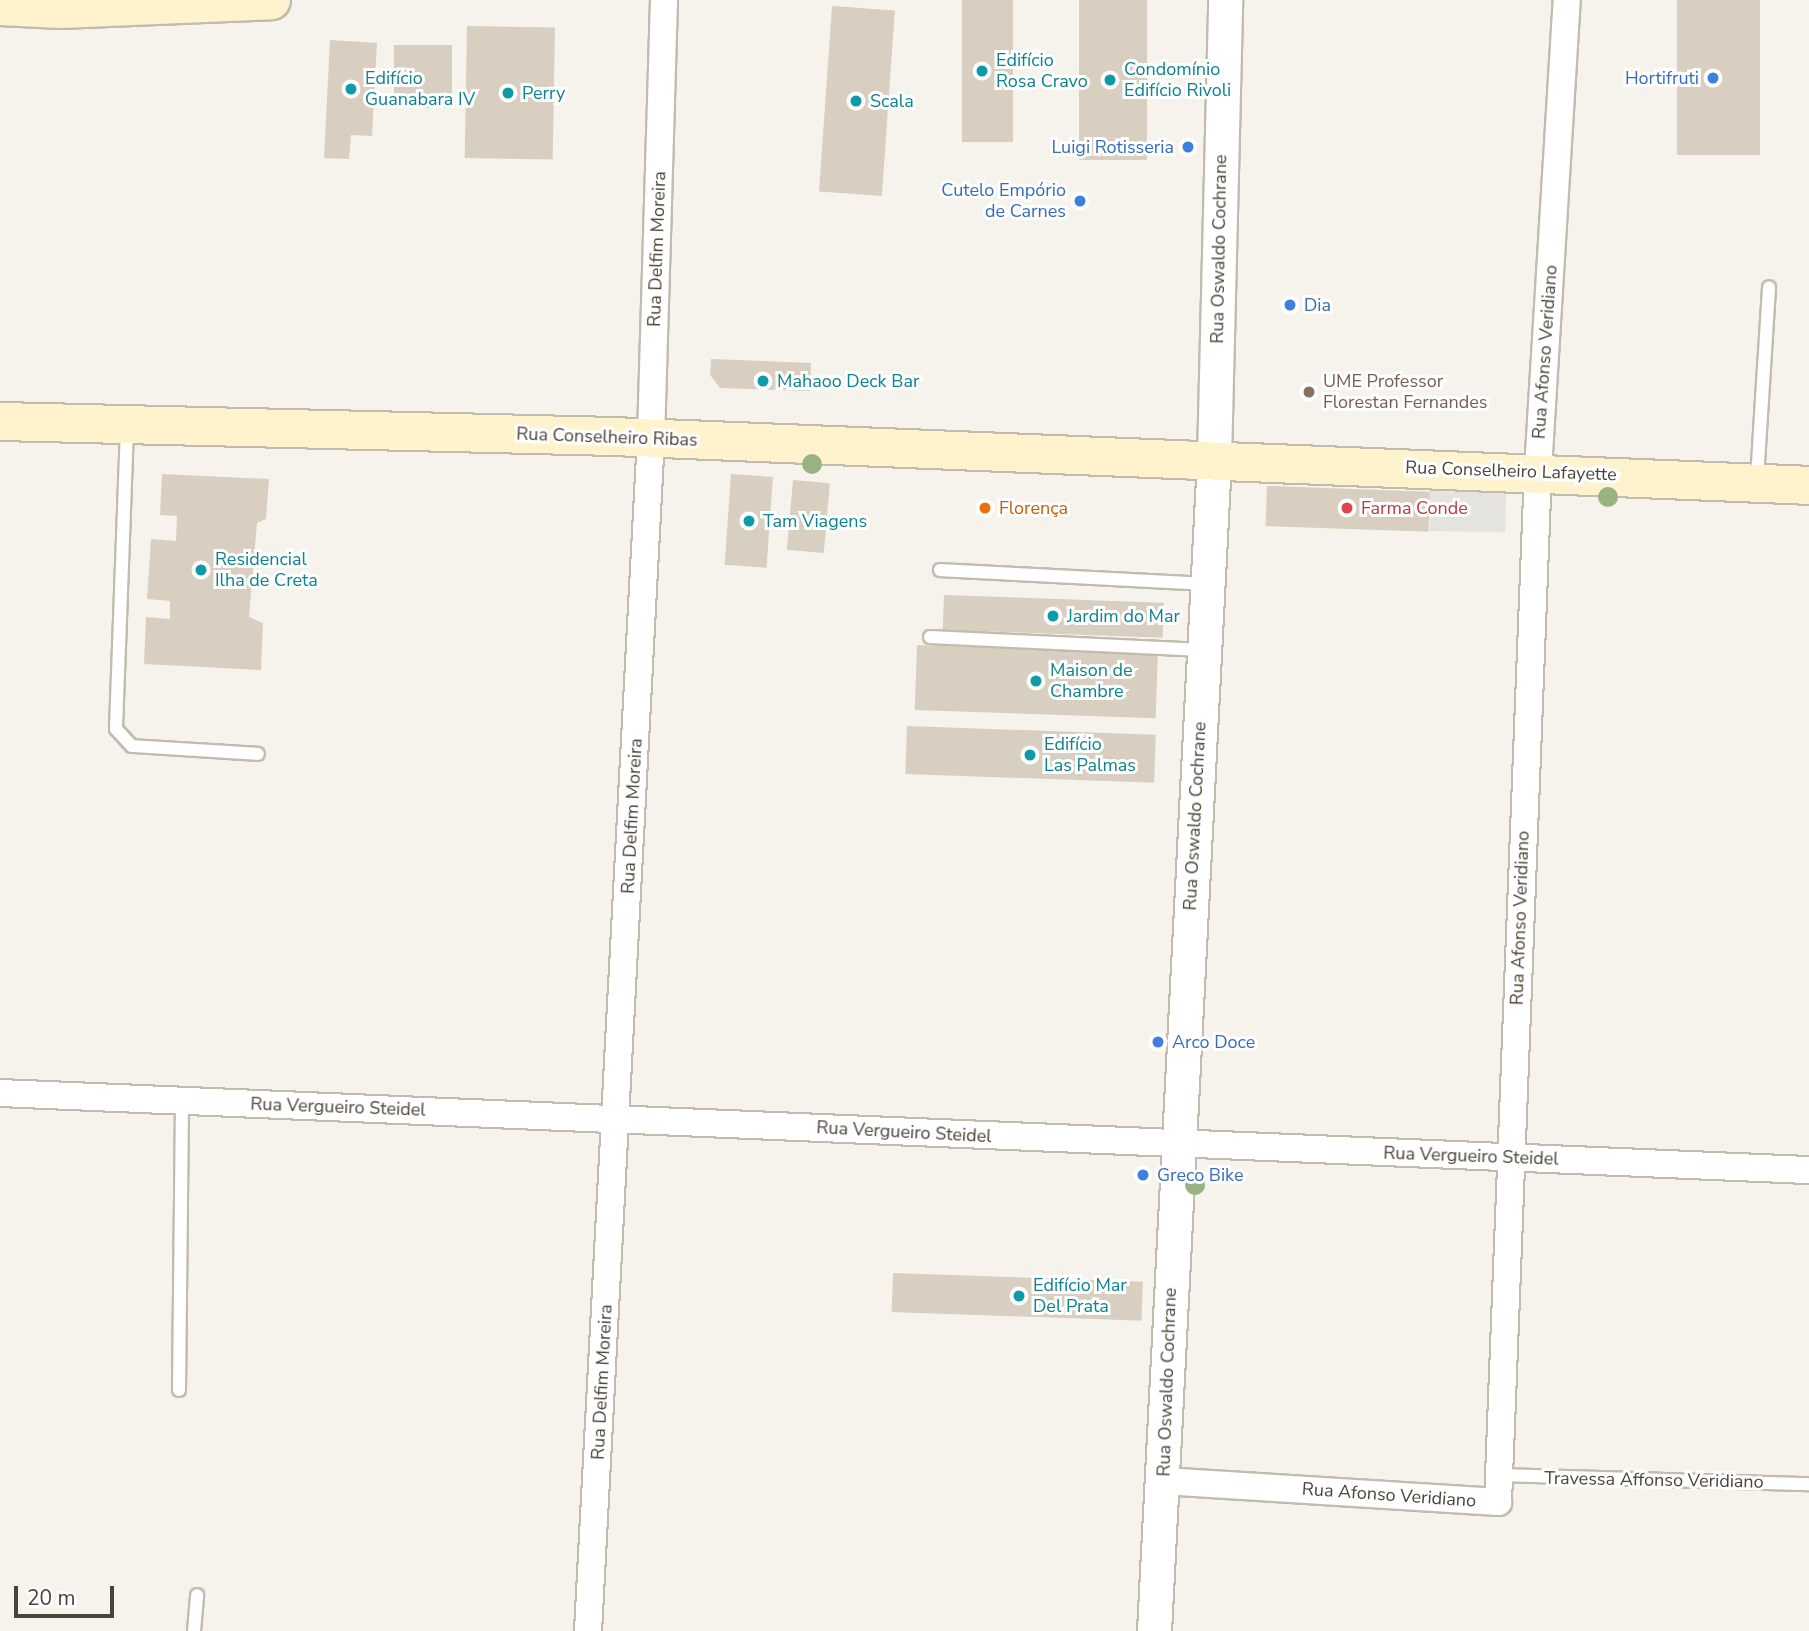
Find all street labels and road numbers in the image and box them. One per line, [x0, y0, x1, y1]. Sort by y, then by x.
street label: Rua Oswaldo Cochrane [1207, 154, 1231, 344]
street label: Rua Delfim Moreira [643, 171, 671, 327]
street label: Rua Afonso Veridiano [1528, 264, 1562, 440]
street label: Rua Conselheiro Ribas [516, 423, 698, 451]
street label: Rua Conselheiro Lafayette [1405, 457, 1617, 485]
street label: Rua Oswaldo Cochrane [1179, 721, 1211, 911]
street label: Rua Delfim Moreira [617, 738, 647, 894]
street label: Rua Afonso Veridiano [1506, 830, 1534, 1006]
street label: Rua Vergueiro Steidel [250, 1093, 426, 1121]
street label: Rua Vergueiro Steidel [816, 1117, 992, 1147]
street label: Rua Vergueiro Steidel [1383, 1142, 1559, 1170]
street label: Rua Oswaldo Cochrane [1153, 1287, 1181, 1477]
street label: Rua Delfim Moreira [587, 1304, 617, 1460]
street label: Travessa Affonso Veridiano [1544, 1467, 1764, 1493]
street label: Rua Afonso Veridiano [1301, 1478, 1477, 1512]

